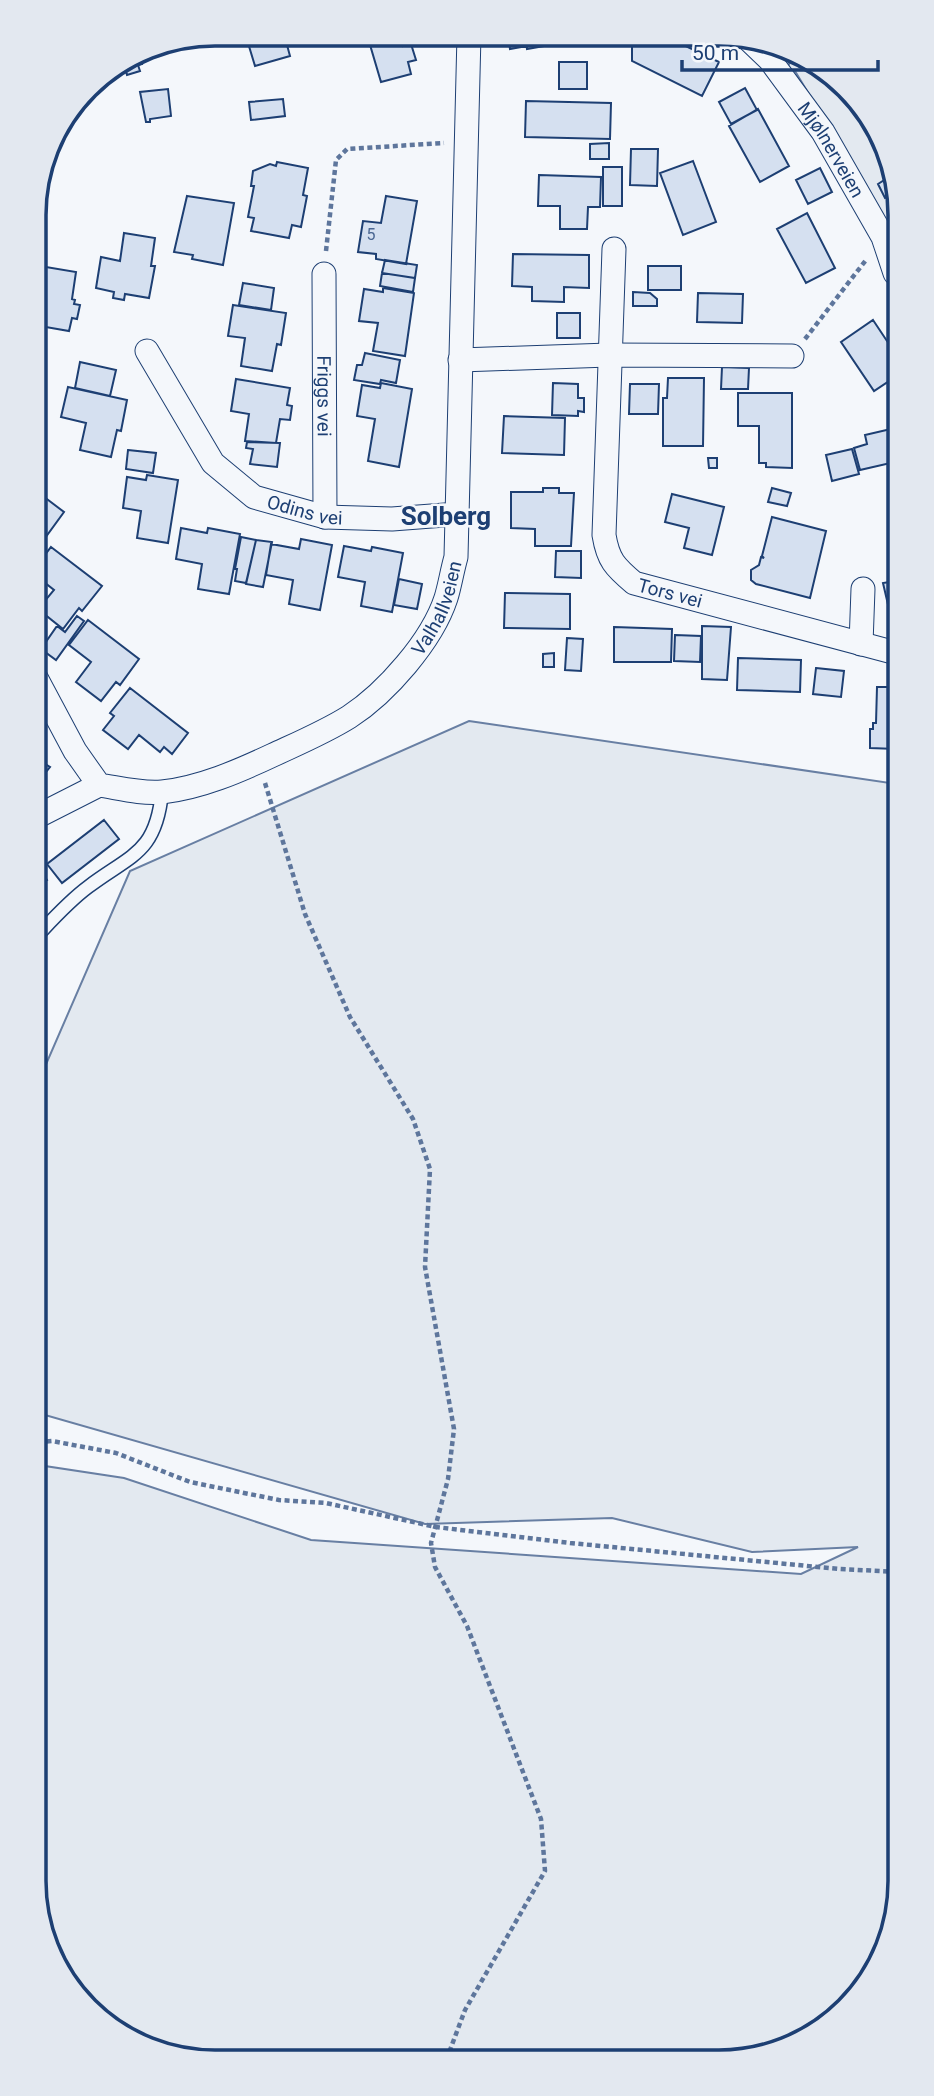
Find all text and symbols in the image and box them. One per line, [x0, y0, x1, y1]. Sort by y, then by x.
scale bar [682, 28, 878, 72]
text: 50 m [692, 41, 739, 65]
street label: Mjølnerveien [793, 98, 869, 202]
house number: 5 [367, 225, 376, 244]
street label: Friggs vei [312, 355, 336, 437]
street label: Odins vei [264, 490, 343, 530]
district label: Solberg [401, 501, 491, 531]
street label: Valhallveien [407, 559, 466, 660]
street label: Tors vei [635, 574, 705, 613]

